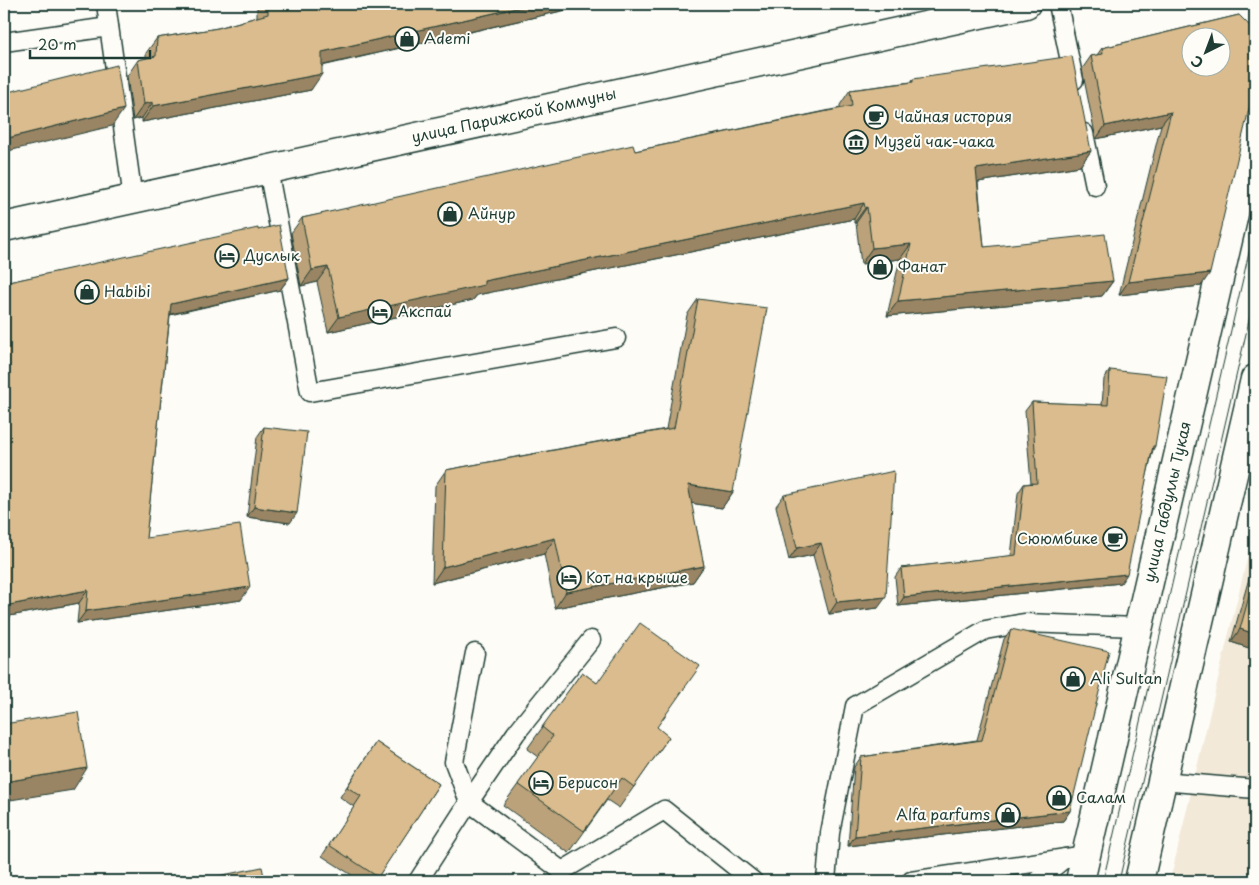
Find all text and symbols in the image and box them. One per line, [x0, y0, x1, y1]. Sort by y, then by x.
shop icon: Ademi [394, 26, 420, 52]
place label: Ademi [424, 26, 471, 49]
scale bar [30, 28, 150, 60]
north arrow [1182, 28, 1232, 78]
text: 20 m [38, 32, 77, 55]
text: С [1186, 51, 1208, 73]
street label: улица Парижской Коммуны [409, 81, 618, 148]
cafe icon: Чайная история [863, 104, 889, 130]
place label: Чайная история [894, 104, 1012, 127]
museum icon: Музей чак-чака [843, 129, 869, 155]
place label: Музей чак-чака [874, 129, 995, 152]
shop icon: Айнур [437, 201, 463, 227]
place label: Айнур [468, 201, 516, 224]
hotel icon: Дуслык [214, 243, 240, 269]
place label: Дуслык [243, 243, 300, 266]
shop icon: Фанат [867, 254, 893, 280]
place label: Фанат [898, 254, 946, 277]
shop icon: Habibi [74, 279, 100, 305]
place label: Habibi [104, 279, 151, 302]
hotel icon: Акспай [367, 299, 393, 325]
place label: Акспай [398, 299, 452, 322]
street label: улица Габдуллы Тукая [1136, 419, 1196, 584]
place label: Сююмбике [1017, 526, 1098, 549]
cafe icon: Сююмбике [1102, 526, 1128, 552]
hotel icon: Кот на крыше [556, 565, 582, 591]
place label: Кот на крыше [586, 565, 688, 588]
shop icon: Ali Sultan [1060, 666, 1086, 692]
place label: Ali Sultan [1090, 666, 1162, 689]
hotel icon: Берисон [528, 770, 554, 796]
place label: Берисон [558, 770, 618, 793]
shop icon: Салам [1046, 785, 1072, 811]
place label: Салам [1076, 785, 1126, 808]
place label: Alfa parfums [896, 802, 990, 825]
shop icon: Alfa parfums [995, 802, 1021, 828]

